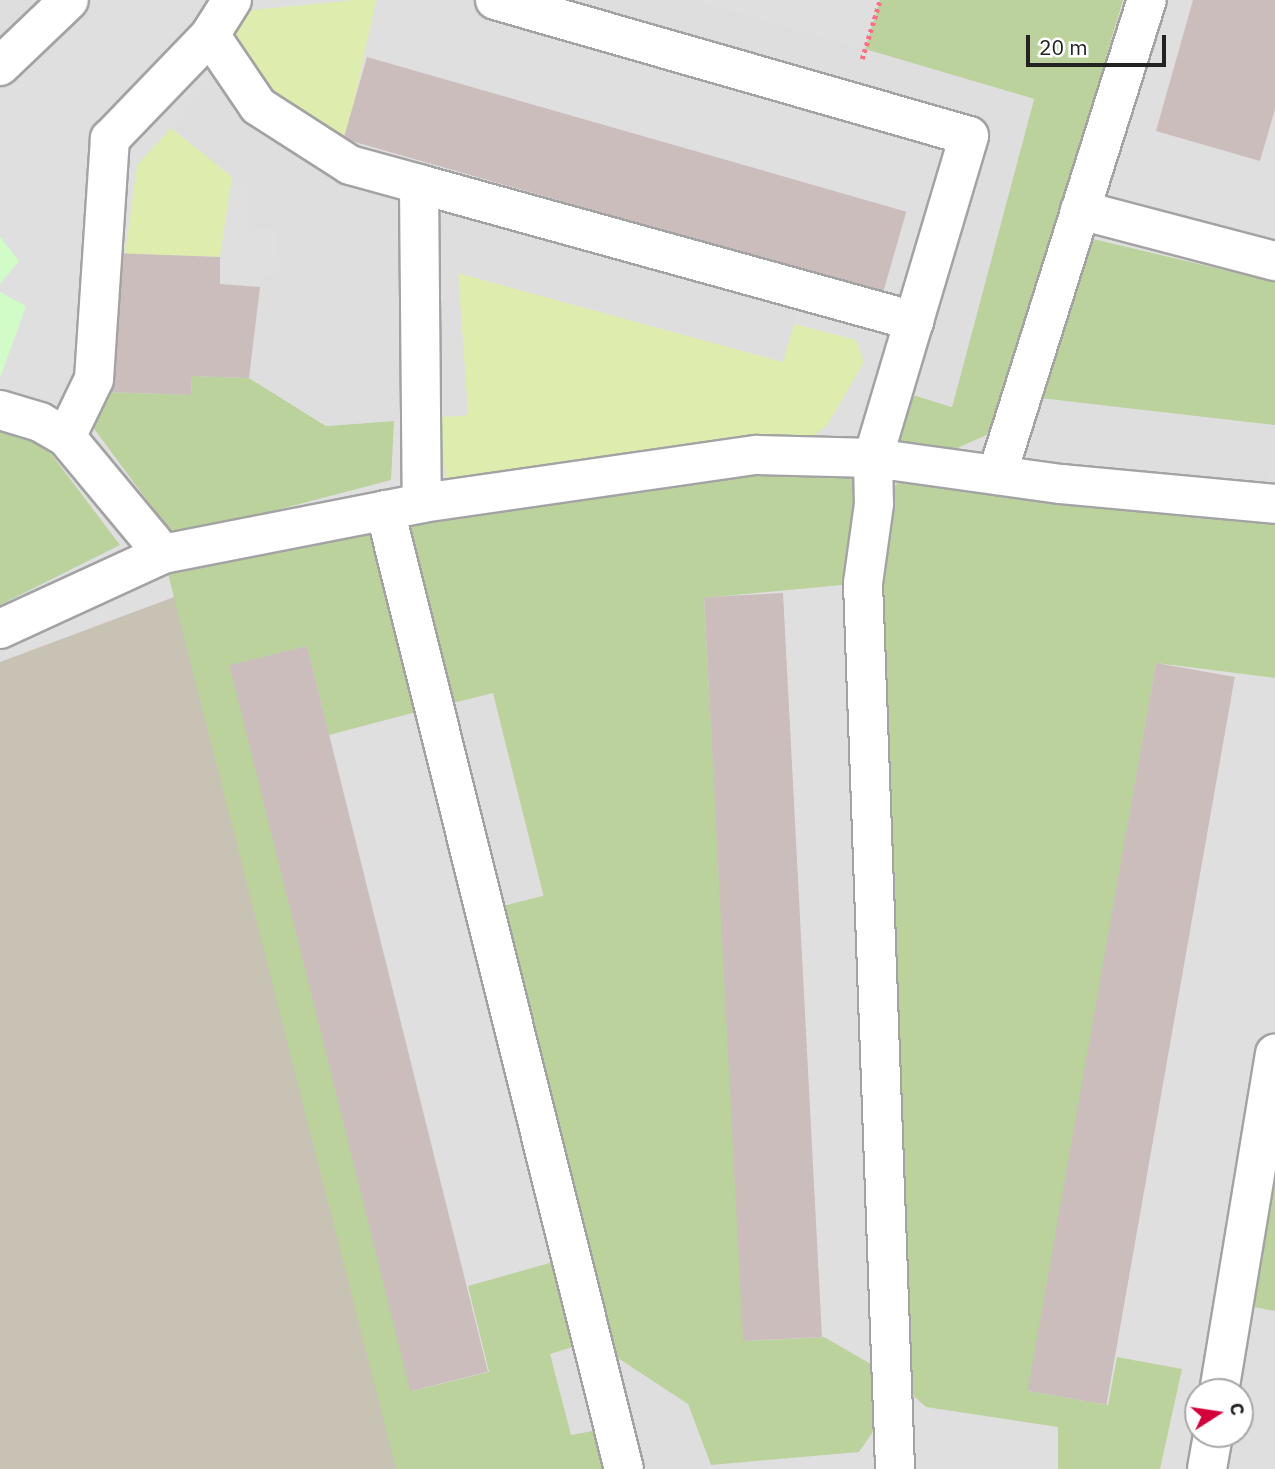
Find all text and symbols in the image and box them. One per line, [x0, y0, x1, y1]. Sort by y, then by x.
scale bar [1030, 21, 1170, 65]
text: 20 m [1039, 33, 1088, 61]
north arrow [1184, 1378, 1254, 1448]
text: С [1225, 1401, 1251, 1418]

